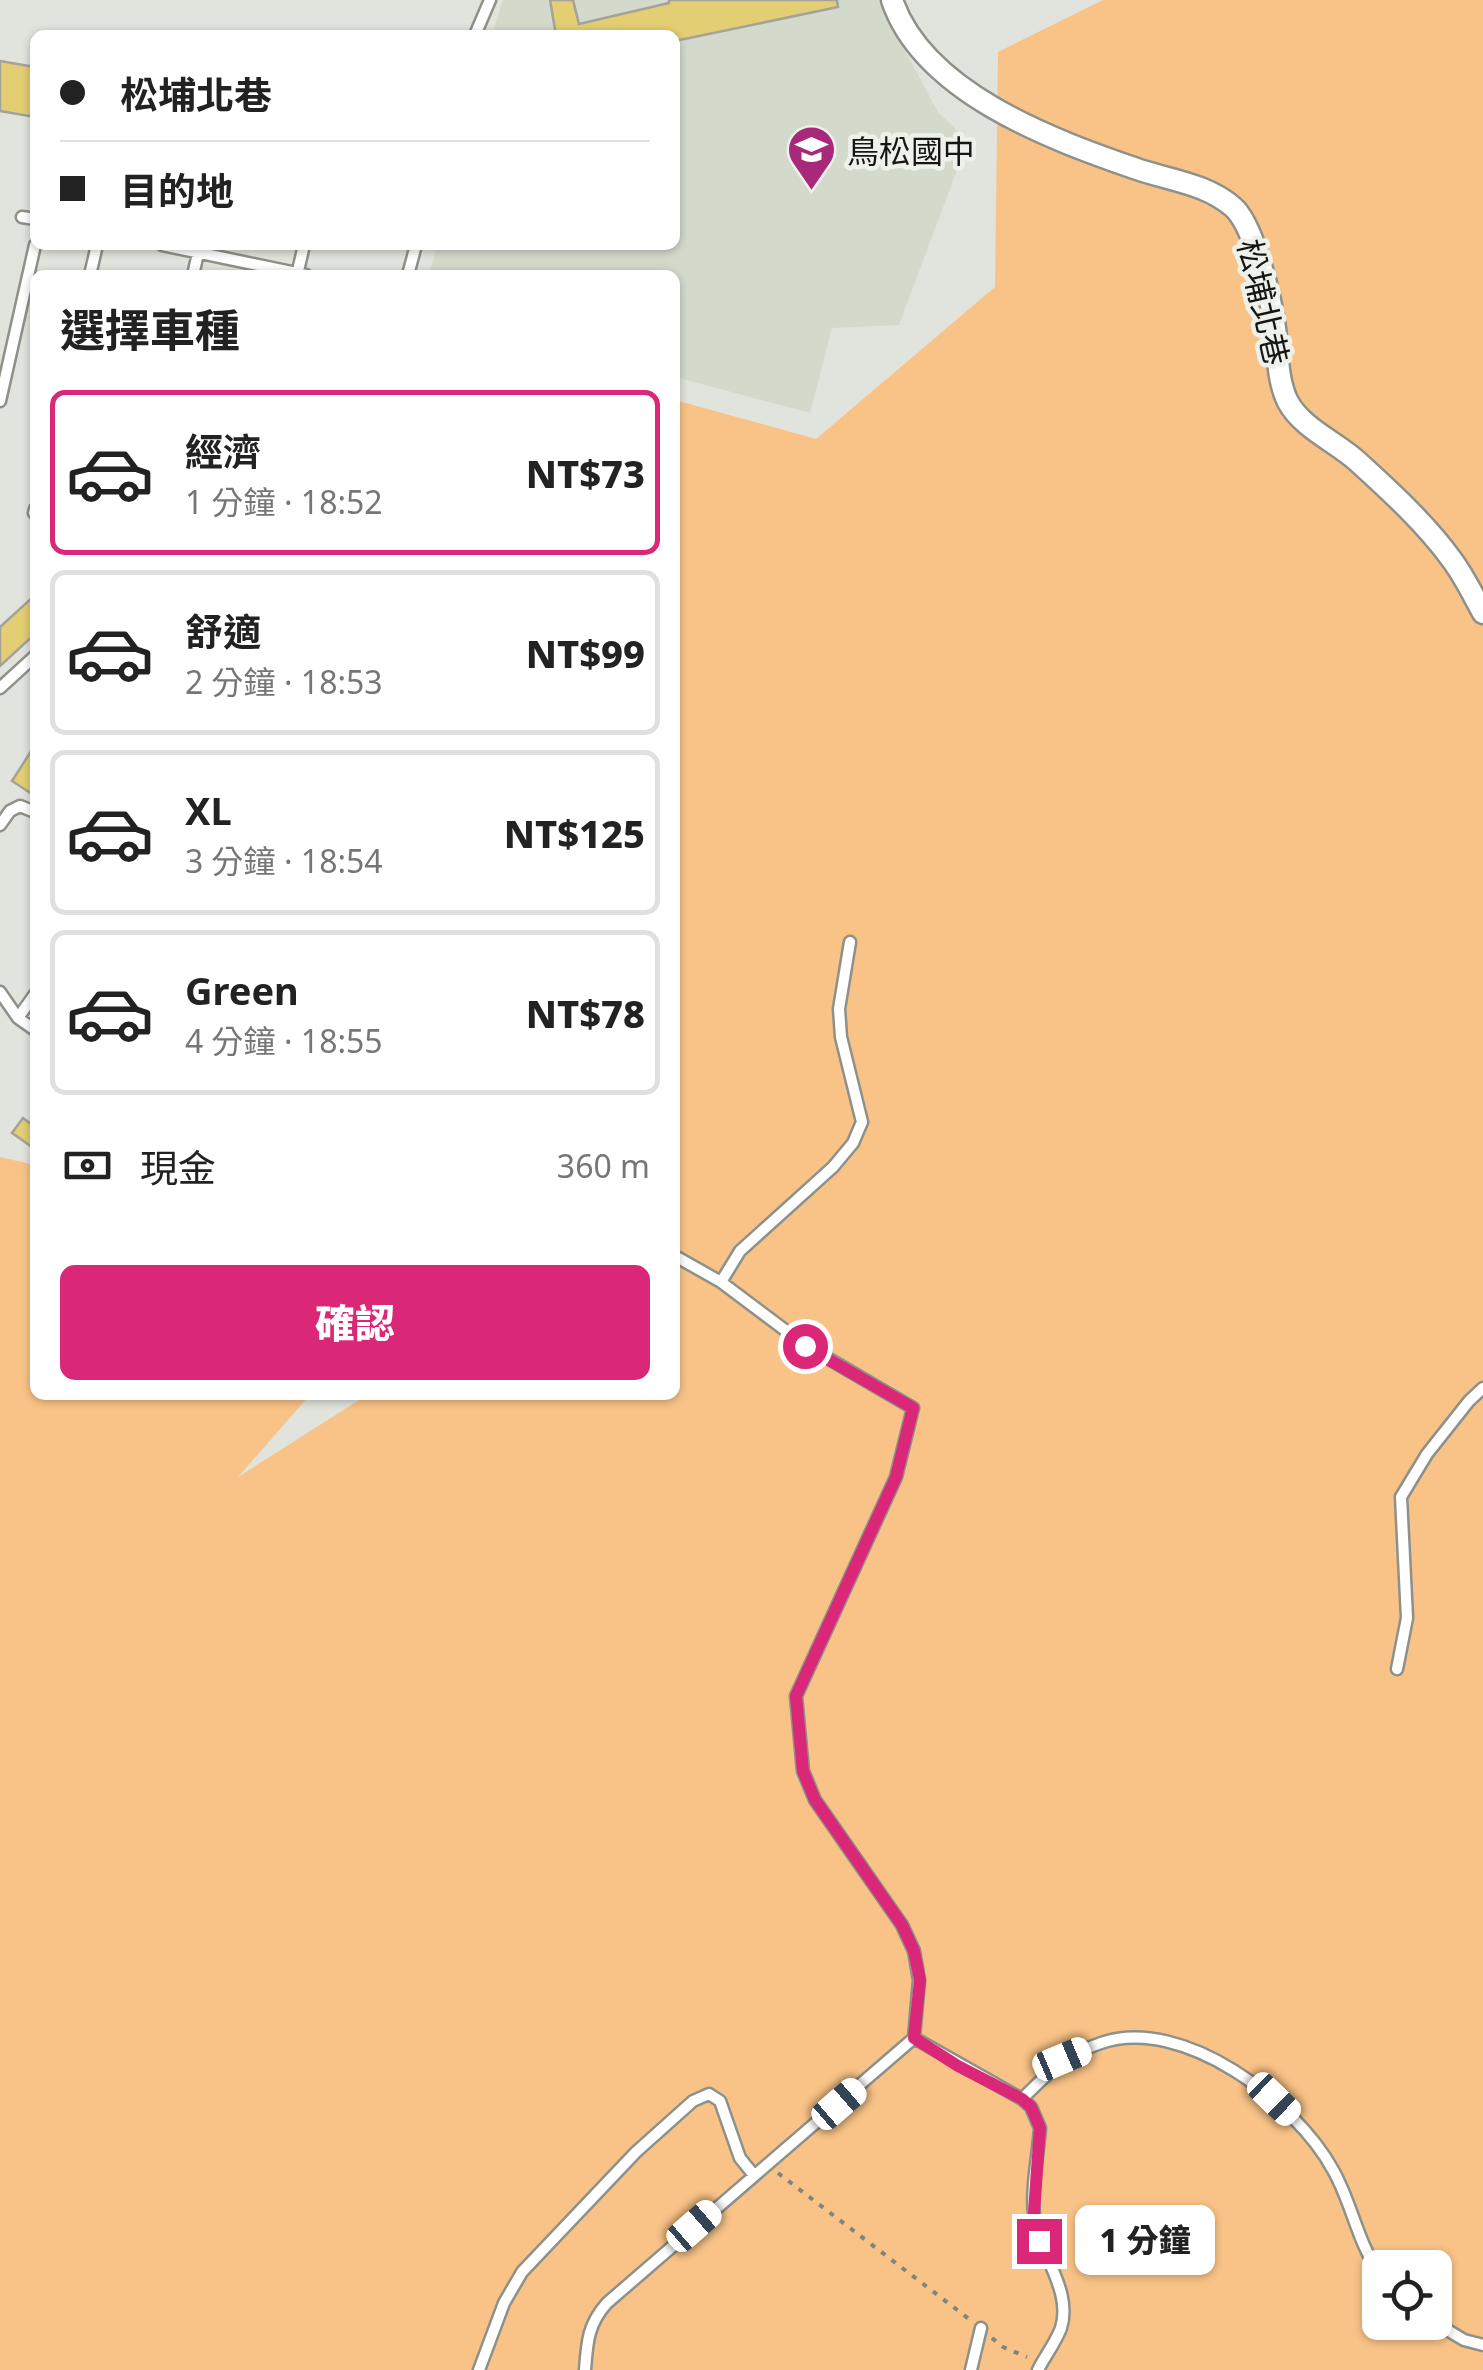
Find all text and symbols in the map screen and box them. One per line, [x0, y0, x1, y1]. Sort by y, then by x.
text: 松埔北巷 [120, 68, 272, 120]
school or university icon: 鳥松國中 [786, 124, 838, 192]
place label: 鳥松國中 [847, 129, 975, 172]
text: 目的地 [120, 164, 234, 216]
street label: 松埔北巷 [1229, 235, 1299, 369]
text: 選擇車種 [60, 299, 240, 360]
text: 經濟 [185, 425, 261, 477]
icon: car [65, 428, 155, 518]
text: NT$73 [526, 447, 645, 499]
text: 1 分鐘 · 18:52 [185, 480, 383, 523]
text: 舒適 [185, 605, 261, 657]
icon: car [65, 608, 155, 698]
text: NT$99 [526, 627, 645, 679]
text: 2 分鐘 · 18:53 [185, 660, 383, 703]
text: XL [185, 784, 232, 836]
icon: car [65, 788, 155, 878]
text: NT$125 [504, 807, 645, 859]
text: 3 分鐘 · 18:54 [185, 839, 383, 882]
text: Green [185, 964, 299, 1016]
icon: car [65, 968, 155, 1058]
text: NT$78 [526, 987, 645, 1039]
text: 4 分鐘 · 18:55 [185, 1019, 383, 1062]
icon: cash [60, 1138, 115, 1193]
text: 現金 [140, 1141, 216, 1193]
text: 360 m [557, 1144, 650, 1187]
button: 確認 [60, 1265, 650, 1380]
route start [783, 1324, 828, 1369]
car [1029, 2033, 1095, 2085]
car [1242, 2067, 1306, 2131]
car [807, 2073, 871, 2135]
car [662, 2195, 726, 2257]
callout: 1 分鐘 [1074, 2206, 1214, 2276]
text: 1 分鐘 [1100, 2218, 1190, 2261]
route end [1017, 2219, 1062, 2264]
map controls [1362, 2250, 1452, 2340]
button: locate [1362, 2250, 1452, 2340]

